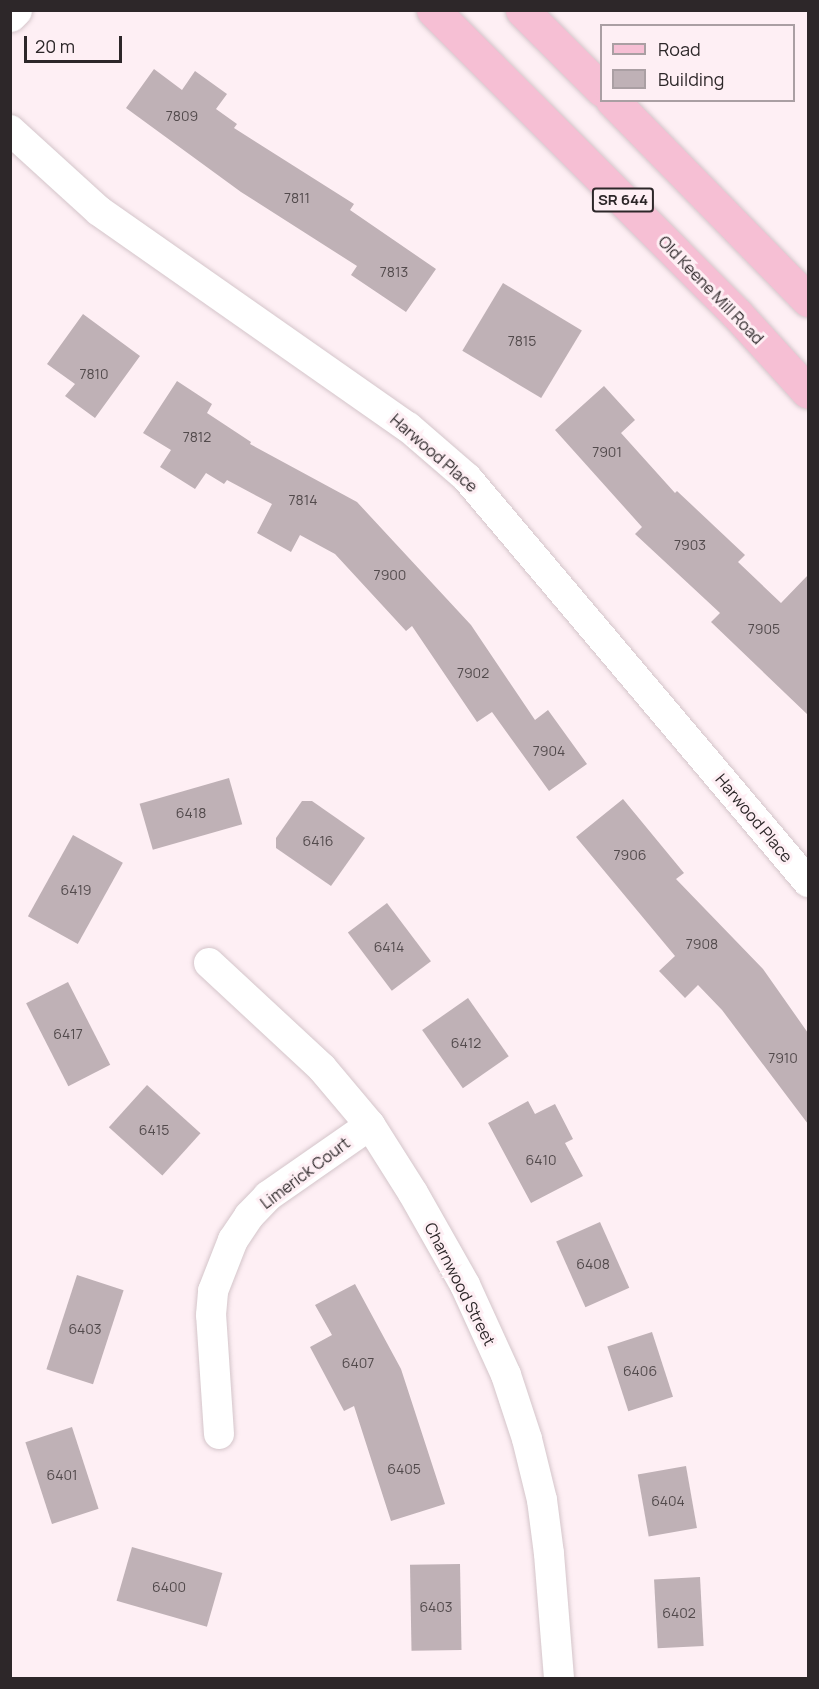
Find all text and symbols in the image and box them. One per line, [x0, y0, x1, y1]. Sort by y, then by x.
scale bar [27, 24, 124, 62]
legend [600, 24, 795, 102]
text: 20 m [35, 34, 75, 58]
text: Road [658, 37, 701, 61]
text: Building [658, 67, 724, 91]
house number: 7809 [166, 108, 198, 124]
road number: SR 644 [592, 188, 654, 212]
house number: 7811 [284, 190, 310, 206]
street label: Old Keene Mill Road [654, 232, 768, 348]
house number: 7813 [380, 264, 408, 280]
house number: 7815 [508, 333, 536, 349]
house number: 7810 [79, 366, 109, 382]
street label: Harwood Place [386, 410, 482, 496]
house number: 7812 [183, 429, 211, 445]
house number: 7901 [592, 444, 622, 460]
house number: 7814 [289, 492, 317, 508]
house number: 7903 [674, 537, 706, 553]
house number: 7900 [374, 567, 406, 583]
house number: 7905 [748, 621, 780, 637]
house number: 7902 [457, 665, 489, 681]
house number: 7904 [533, 743, 565, 759]
street label: Harwood Place [711, 770, 797, 866]
house number: 6418 [176, 805, 206, 821]
house number: 6416 [302, 833, 334, 849]
house number: 7906 [614, 847, 646, 863]
house number: 6419 [60, 882, 92, 898]
house number: 7908 [686, 936, 718, 952]
house number: 6414 [374, 939, 404, 955]
house number: 6417 [53, 1026, 83, 1042]
house number: 6412 [451, 1035, 481, 1051]
house number: 7910 [768, 1050, 798, 1066]
house number: 6415 [139, 1122, 169, 1138]
street label: Limerick Court [257, 1133, 353, 1213]
house number: 6410 [526, 1152, 556, 1168]
street label: Charnwood Street [421, 1219, 499, 1349]
house number: 6408 [576, 1256, 610, 1272]
house number: 6403 [68, 1321, 102, 1337]
house number: 6407 [342, 1355, 374, 1371]
house number: 6406 [623, 1363, 657, 1379]
house number: 6405 [387, 1461, 421, 1477]
house number: 6401 [47, 1467, 77, 1483]
house number: 6404 [651, 1493, 685, 1509]
house number: 6400 [152, 1579, 186, 1595]
house number: 6403 [419, 1599, 453, 1615]
house number: 6402 [662, 1605, 696, 1621]

